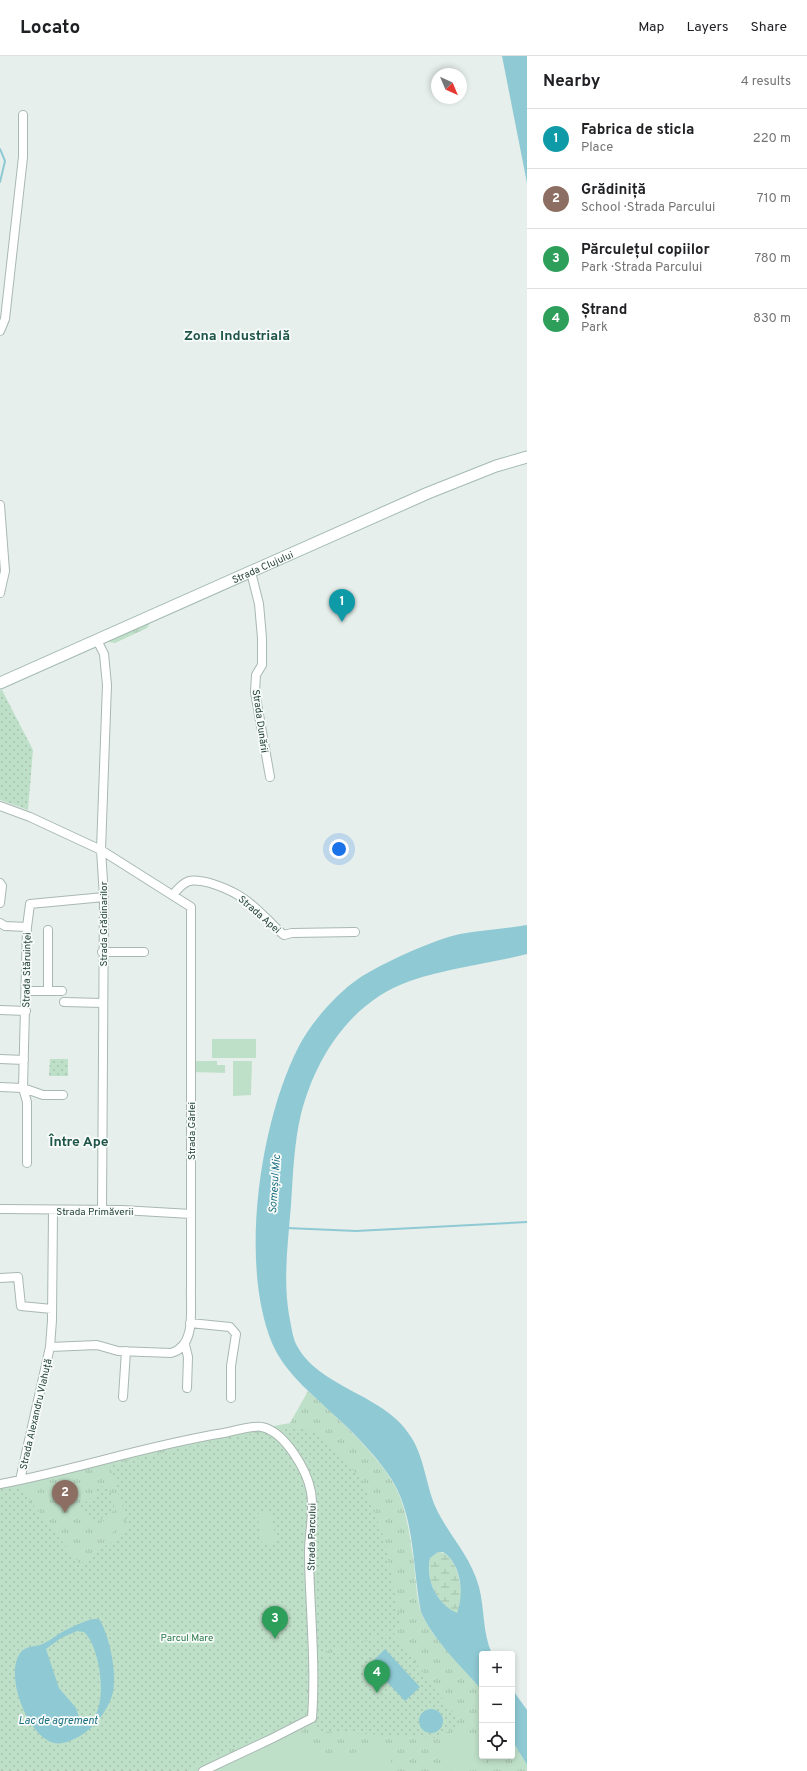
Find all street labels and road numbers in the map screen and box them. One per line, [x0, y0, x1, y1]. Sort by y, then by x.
street label: Strada Clujului [230, 549, 296, 587]
street label: Strada Dunării [249, 689, 270, 754]
street label: Strada Grădinarilor [98, 881, 111, 967]
street label: Strada Apei [235, 893, 283, 937]
street label: Strada Stăruinței [20, 932, 35, 1008]
street label: Strada Gârlei [186, 1102, 199, 1160]
street label: Strada Primăverii [56, 1206, 134, 1219]
street label: Strada Alexandru Vlahuță [17, 1358, 56, 1471]
street label: Strada Parcului [305, 1503, 320, 1571]

